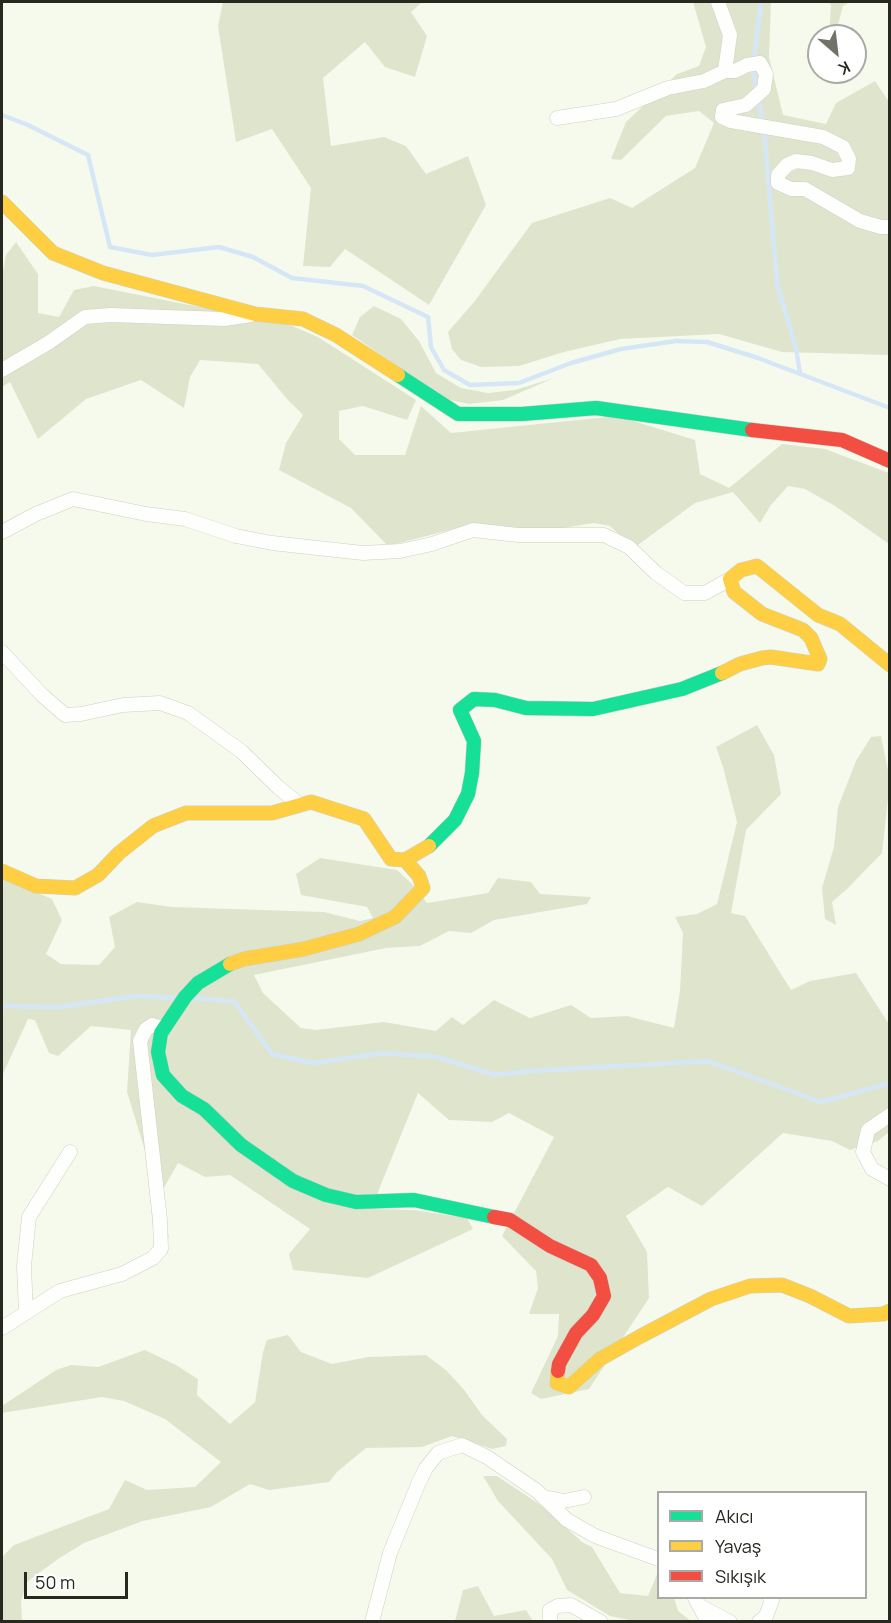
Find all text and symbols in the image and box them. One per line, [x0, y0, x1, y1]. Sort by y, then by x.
north arrow [807, 24, 867, 84]
text: K [835, 56, 854, 80]
legend [657, 1491, 867, 1599]
text: Akıcı [715, 1504, 753, 1528]
text: Yavaş [715, 1534, 761, 1558]
scale bar [27, 1560, 130, 1598]
text: Sıkışık [715, 1564, 766, 1588]
text: 50 m [35, 1570, 75, 1594]

